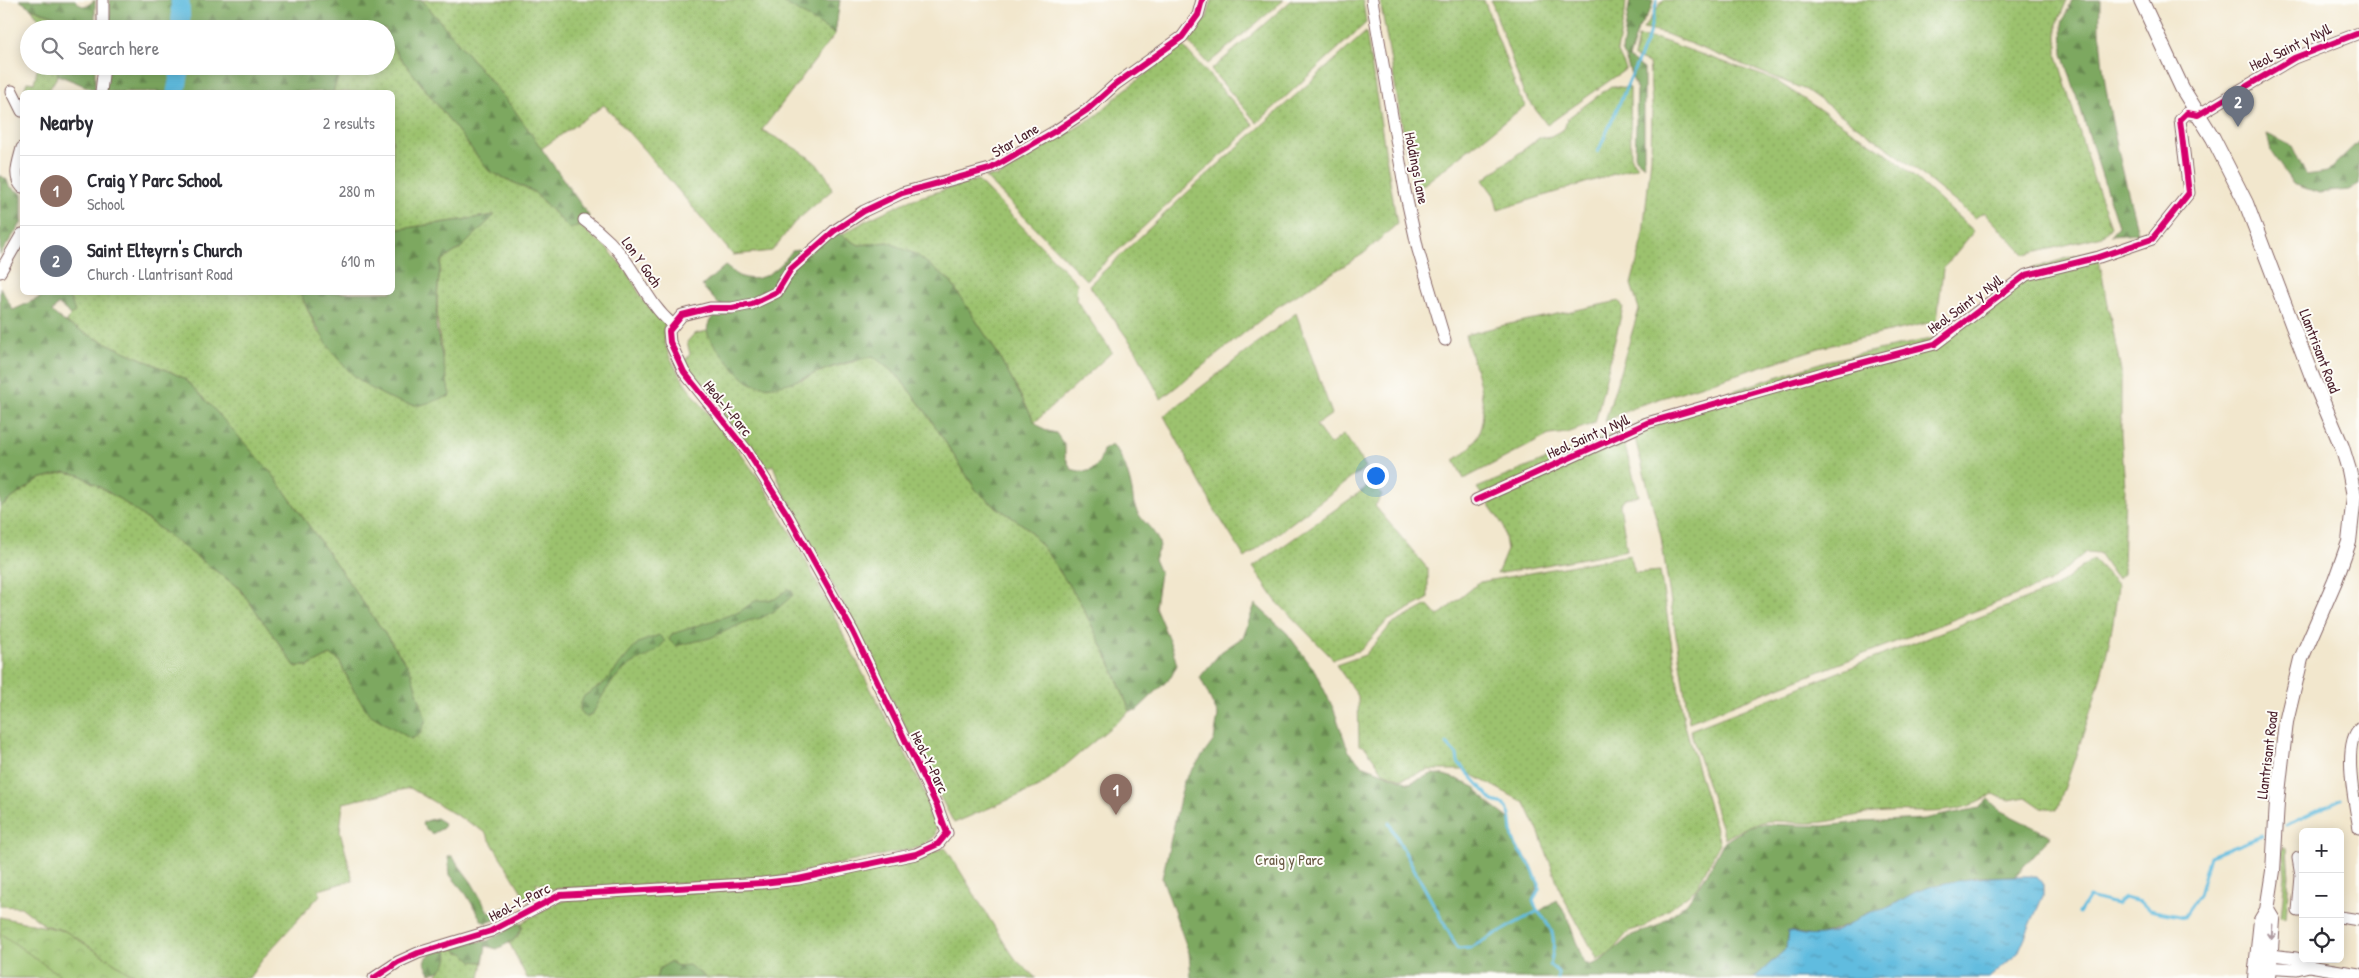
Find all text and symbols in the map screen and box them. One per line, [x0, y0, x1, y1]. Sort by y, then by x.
street label: Heol Saint y Nyll [2246, 18, 2335, 76]
search box [20, 20, 395, 75]
icon: search [38, 34, 66, 62]
text: Search here [78, 35, 159, 61]
pin: 2 [2222, 86, 2254, 127]
text: Nearby [40, 108, 93, 137]
text: 2 results [323, 112, 375, 134]
street label: Star Lane [988, 118, 1042, 162]
street label: Holdings Lane [1400, 130, 1434, 206]
text: Craig Y Parc School [87, 167, 222, 193]
text: 1 [53, 180, 59, 202]
text: 280 m [339, 180, 375, 202]
text: School [87, 193, 124, 215]
street label: Lon Y Goch [617, 233, 667, 291]
text: Saint Elteyrn's Church [87, 237, 242, 263]
text: 2 [52, 250, 60, 272]
text: 610 m [341, 250, 375, 272]
text: Church · Llantrisant Road [87, 263, 233, 285]
street label: Heol Saint y Nyll [1923, 269, 2007, 339]
street label: Llantrisant Road [2294, 306, 2346, 396]
street label: Heol-Y-Parc [699, 376, 757, 441]
street label: Heol Saint y Nyll [1543, 408, 1633, 464]
your location [1363, 463, 1389, 489]
street label: Llantrisant Road [2251, 710, 2283, 800]
street label: Heol-Y-Parc [906, 728, 954, 797]
pin: 1 [1100, 774, 1132, 815]
map controls [2299, 828, 2344, 963]
button: + [2299, 828, 2344, 873]
park label: Craig y Parc [1255, 849, 1323, 870]
button: − [2299, 873, 2344, 918]
street label: Heol-Y-Parc [485, 877, 554, 926]
button: locate [2299, 918, 2344, 963]
one-way arrow [2267, 923, 2276, 939]

